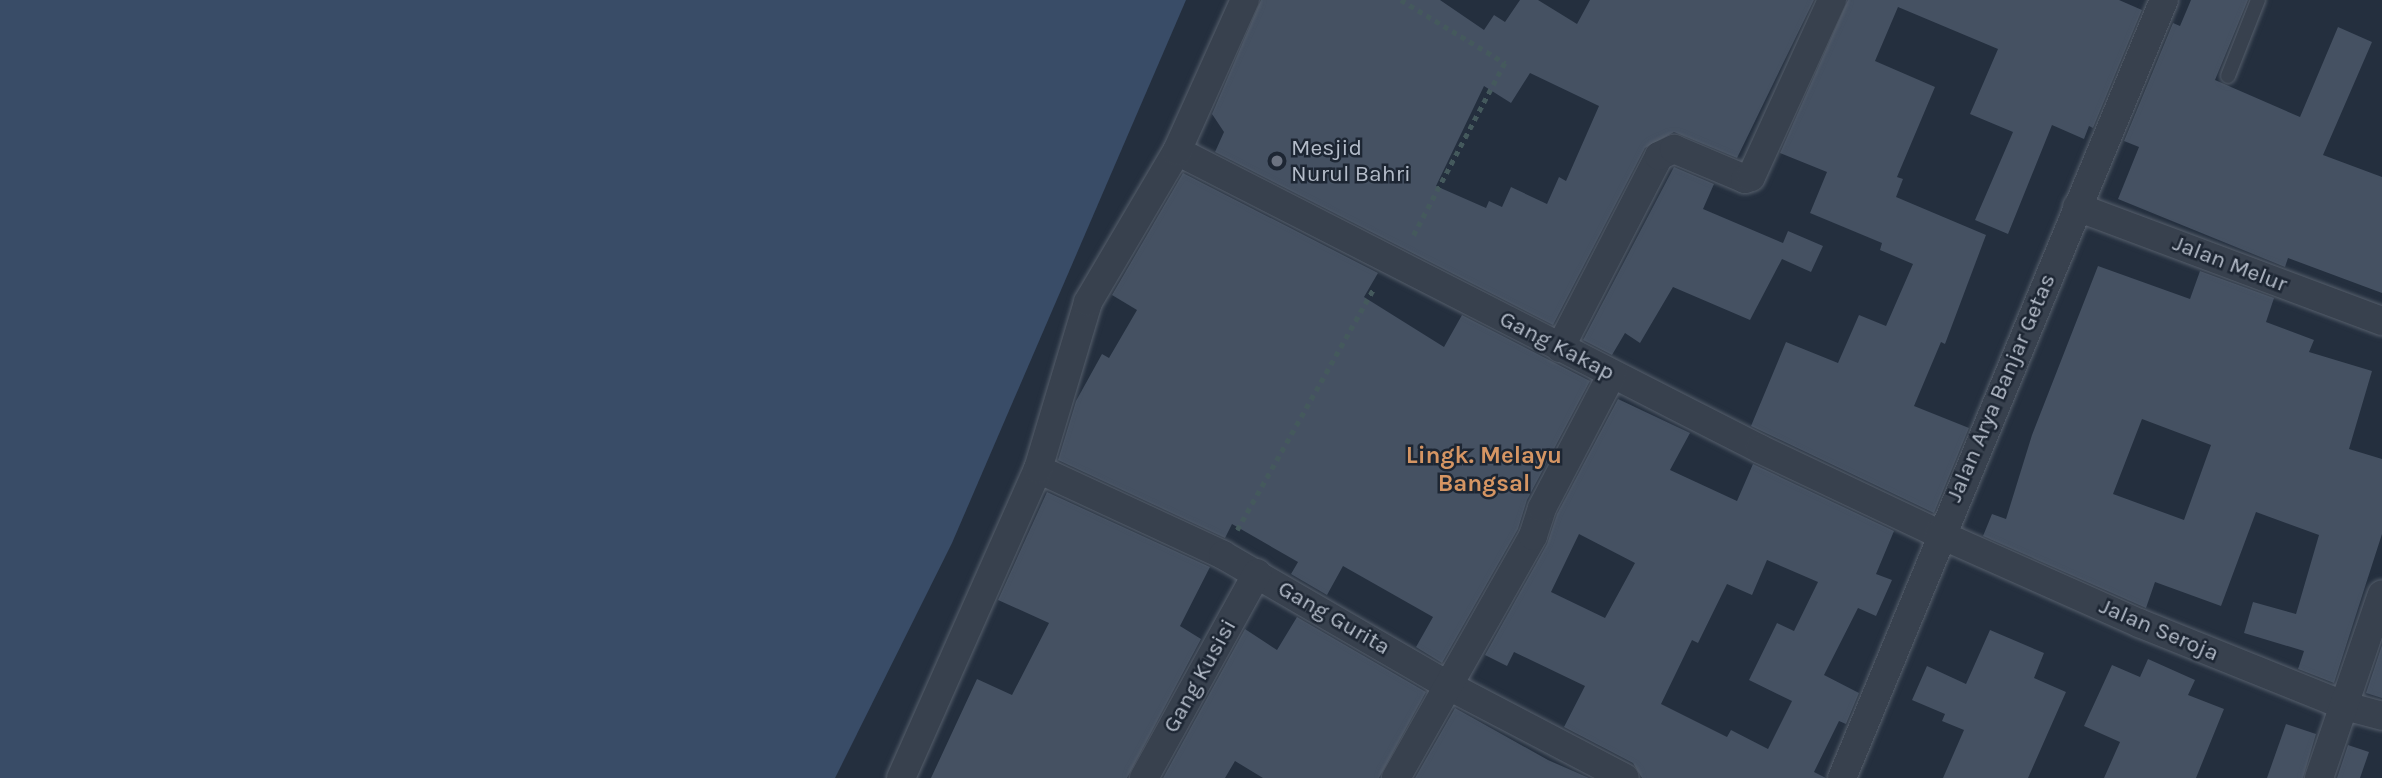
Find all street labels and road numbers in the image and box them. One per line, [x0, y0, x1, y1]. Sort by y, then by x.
street label: Jalan Melur [2169, 230, 2291, 298]
street label: Jalan Arya Banjar Getas [1940, 270, 2062, 506]
street label: Gang Kakap [1495, 305, 1619, 387]
street label: Gang Gurita [1273, 575, 1395, 661]
street label: Jalan Seroja [2095, 593, 2223, 667]
street label: Gang Kusisi [1157, 614, 1243, 738]

